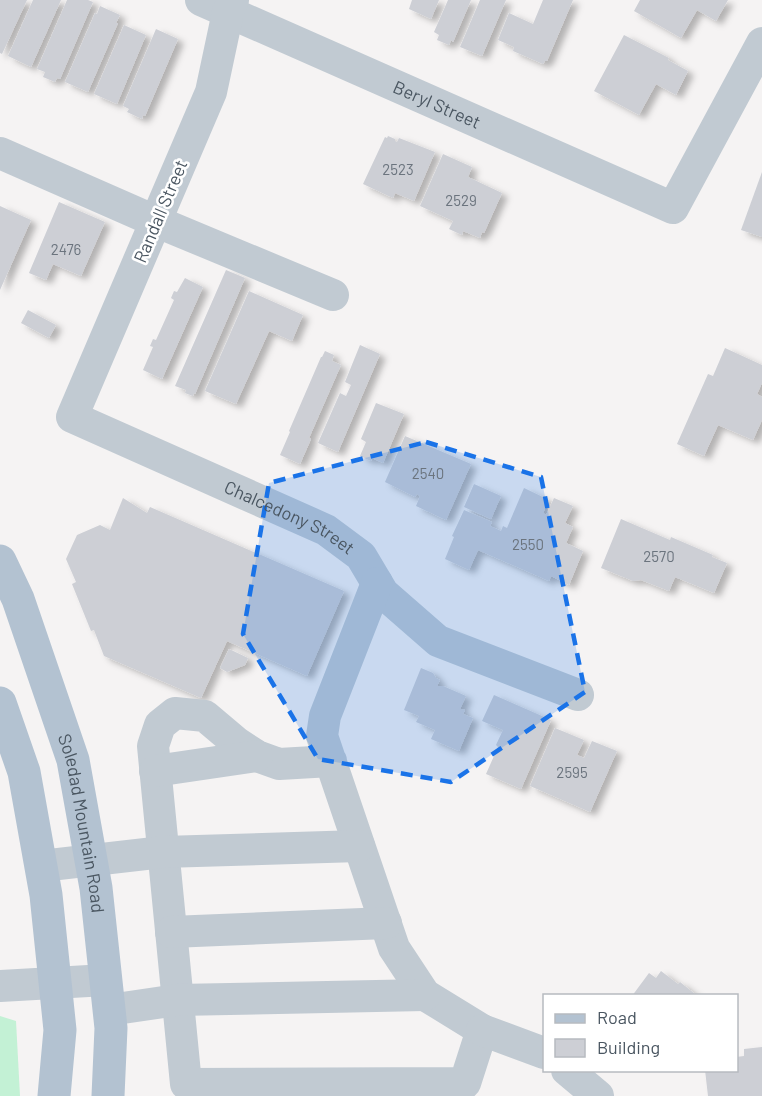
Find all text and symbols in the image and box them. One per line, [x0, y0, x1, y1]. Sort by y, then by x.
street label: Beryl Street [390, 75, 484, 133]
street label: Randall Street [128, 156, 192, 266]
house number: 2523 [382, 160, 414, 178]
house number: 2529 [445, 191, 477, 209]
house number: 2476 [51, 240, 81, 258]
house number: 2540 [412, 464, 444, 482]
street label: Chalcedony Street [221, 475, 359, 559]
house number: 2550 [512, 535, 544, 553]
house number: 2570 [643, 547, 675, 565]
street label: Soledad Mountain Road [54, 731, 110, 914]
house number: 2595 [556, 763, 588, 781]
legend [543, 994, 738, 1072]
text: Road [597, 1006, 637, 1028]
text: Building [597, 1036, 660, 1058]

